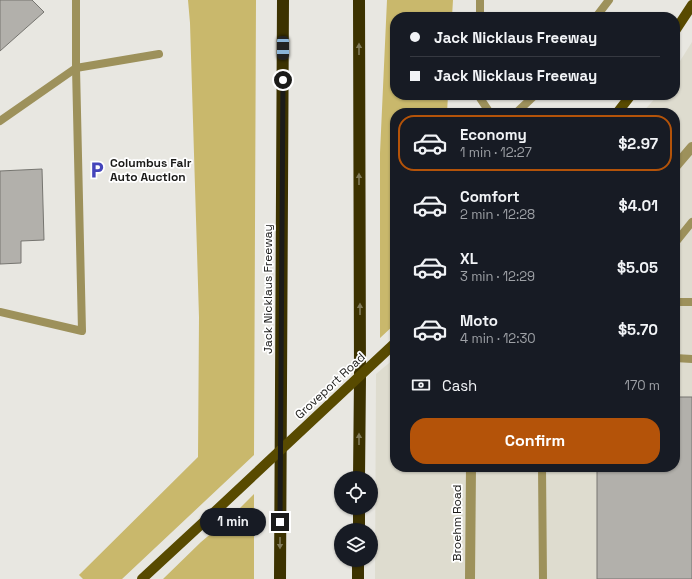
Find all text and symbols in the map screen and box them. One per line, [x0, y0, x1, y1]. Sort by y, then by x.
text: Jack Nicklaus Freeway [434, 28, 597, 47]
car [277, 36, 289, 60]
one-way arrow [356, 42, 362, 55]
text: Jack Nicklaus Freeway [434, 66, 597, 85]
route start [274, 71, 292, 89]
icon: car [412, 125, 448, 161]
text: Economy [460, 125, 527, 144]
text: $2.97 [618, 134, 658, 153]
text: 1 min · 12:27 [460, 144, 532, 161]
place label: Columbus Fair Auto Auction [110, 155, 192, 185]
parking icon: Columbus Fair Auto Auction [87, 160, 107, 180]
one-way arrow [356, 172, 362, 185]
icon: car [412, 187, 448, 223]
text: Comfort [460, 187, 520, 206]
text: $4.01 [619, 196, 658, 215]
text: 2 min · 12:28 [460, 206, 535, 223]
street label: Jack Nicklaus Freeway [260, 224, 276, 354]
icon: car [412, 249, 448, 285]
text: XL [460, 249, 478, 268]
text: $5.05 [617, 258, 658, 277]
text: 3 min · 12:29 [460, 268, 535, 285]
one-way arrow [357, 302, 363, 315]
icon: car [412, 311, 448, 347]
text: Moto [460, 311, 498, 330]
text: $5.70 [618, 320, 658, 339]
text: 4 min · 12:30 [460, 330, 536, 347]
street label: Groveport Road [291, 349, 369, 423]
icon: cash [410, 374, 432, 396]
text: Cash [442, 376, 477, 395]
text: 170 m [624, 377, 660, 394]
button: Confirm [410, 418, 660, 464]
one-way arrow [356, 432, 362, 445]
map controls [334, 471, 378, 567]
button: locate [334, 471, 378, 515]
street label: Broehm Road [449, 485, 465, 561]
callout: 1 min [200, 508, 266, 536]
text: 1 min [217, 513, 249, 530]
route end [271, 513, 289, 531]
button: layers [334, 523, 378, 567]
one-way arrow [277, 537, 283, 550]

